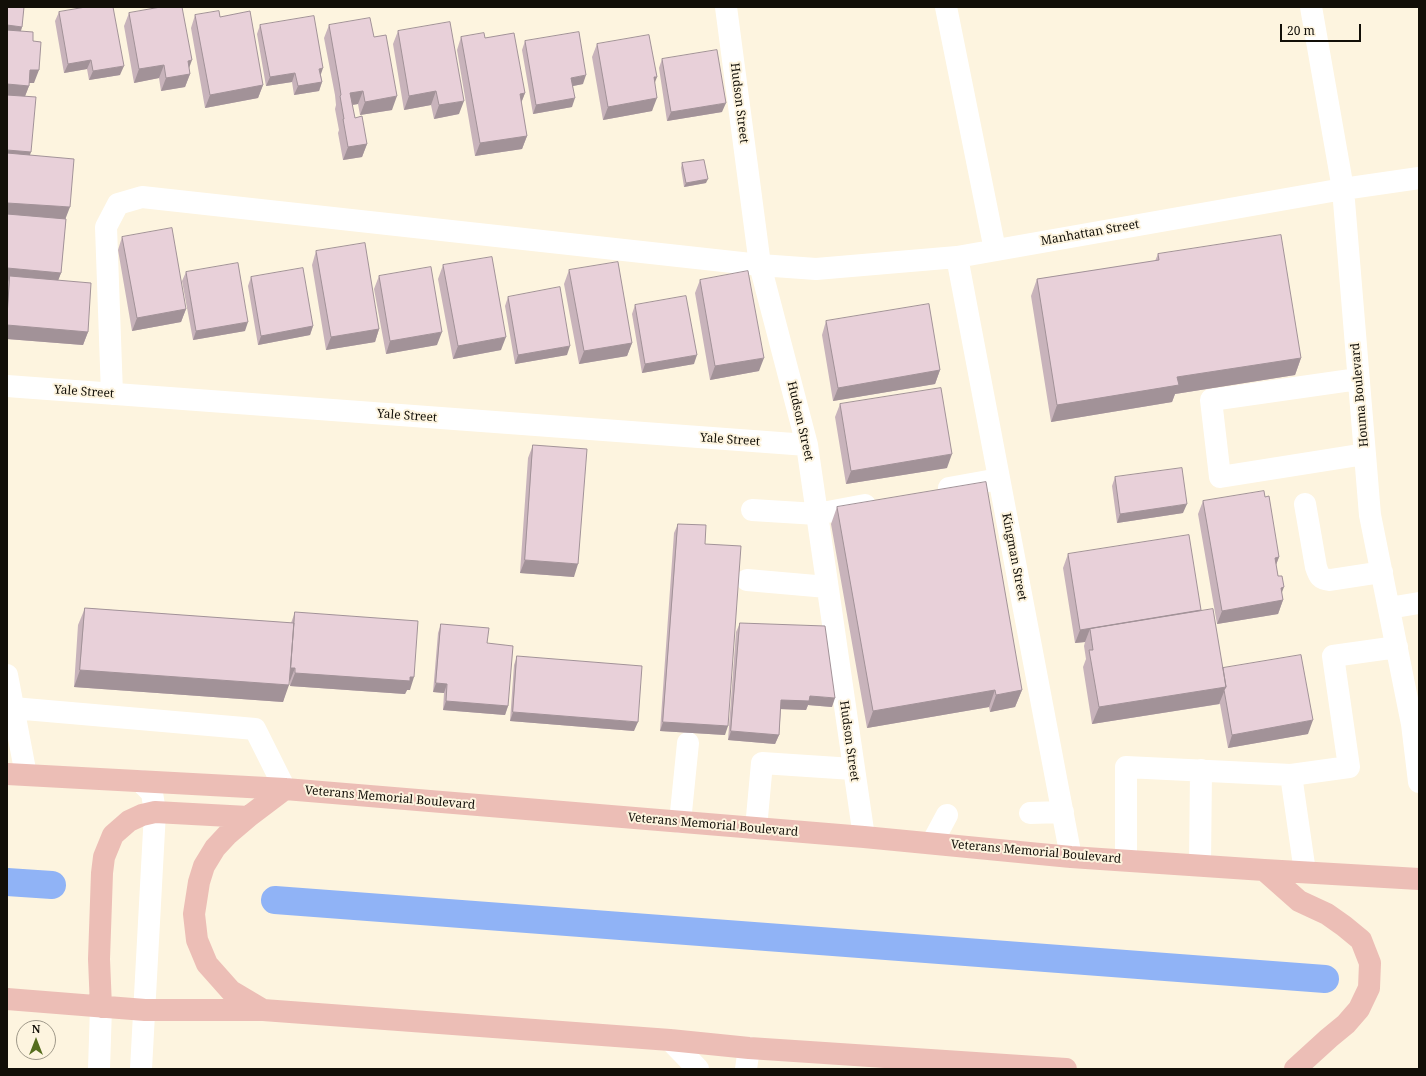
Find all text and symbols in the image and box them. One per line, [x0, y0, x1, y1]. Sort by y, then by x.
scale bar [1282, 16, 1363, 42]
text: 20 m [1287, 22, 1315, 39]
street label: Hudson Street [727, 62, 751, 144]
street label: Manhattan Street [1040, 217, 1140, 249]
street label: Houma Boulevard [1348, 342, 1372, 448]
street label: Hudson Street [784, 380, 816, 462]
street label: Yale Street [53, 383, 115, 401]
street label: Yale Street [376, 407, 438, 425]
street label: Yale Street [699, 431, 761, 449]
street label: Kingman Street [998, 512, 1030, 602]
street label: Hudson Street [836, 700, 862, 782]
street label: Veterans Memorial Boulevard [304, 783, 476, 813]
street label: Veterans Memorial Boulevard [627, 810, 799, 840]
street label: Veterans Memorial Boulevard [950, 837, 1122, 867]
north arrow [16, 1020, 56, 1060]
text: N [32, 1021, 40, 1036]

